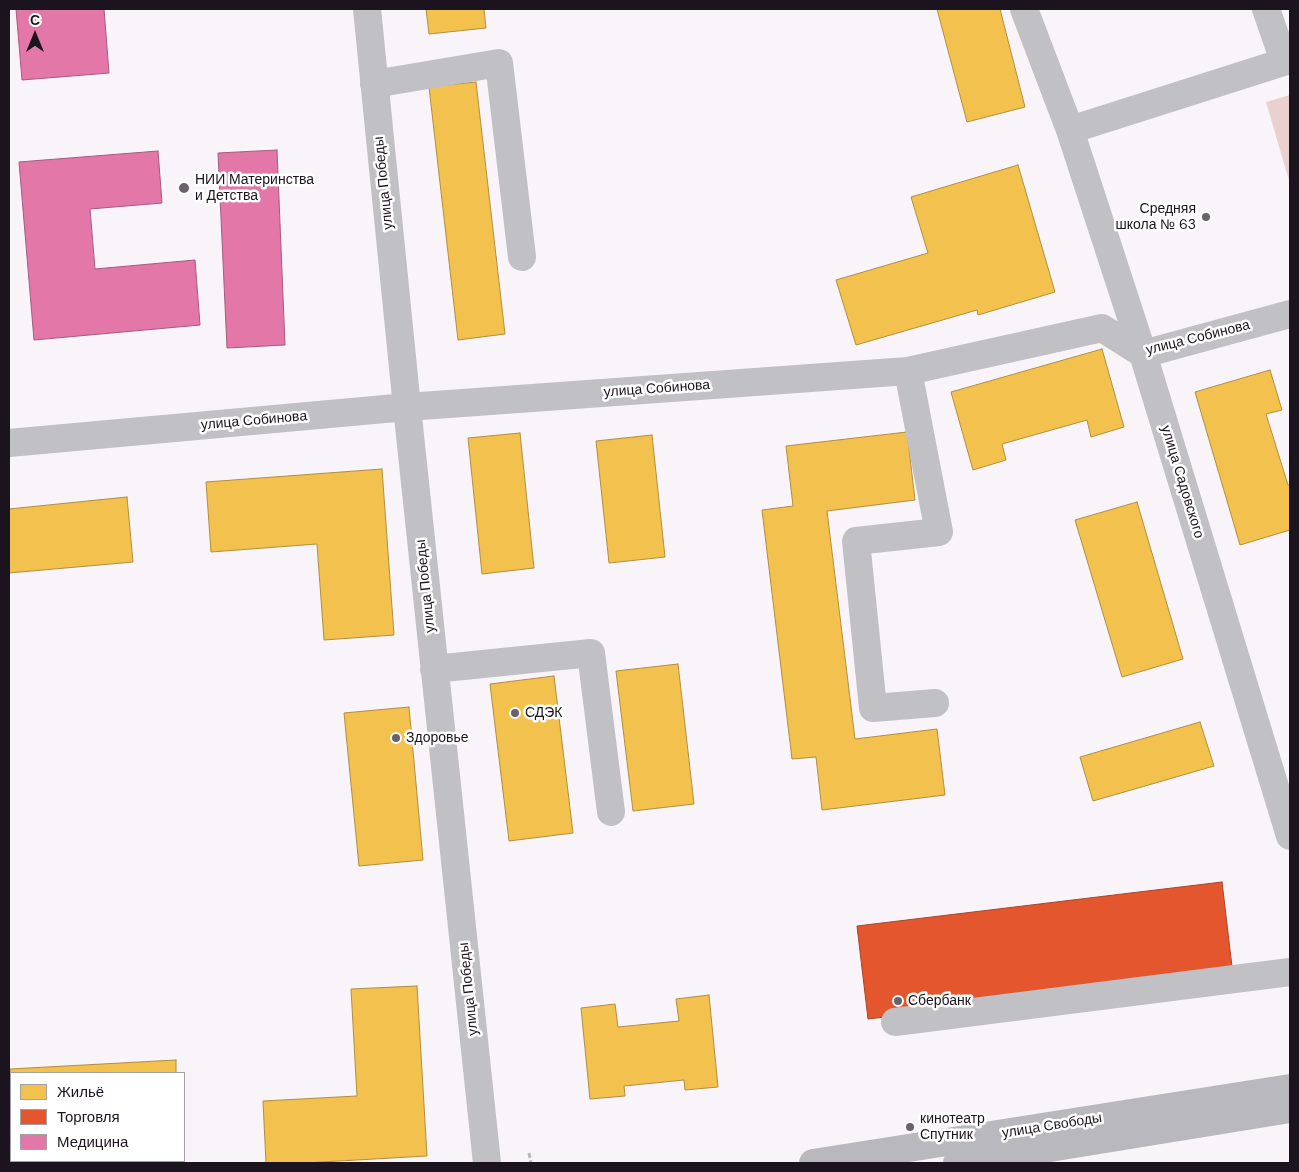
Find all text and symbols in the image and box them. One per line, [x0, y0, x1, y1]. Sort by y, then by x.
north arrow [10, 10, 60, 60]
text: С [30, 11, 40, 29]
street label: улица Победы [371, 136, 397, 230]
place label: НИИ Материнства и Детства [195, 172, 314, 204]
marker: НИИ Материнства и Детства [177, 181, 191, 195]
place label: Средняя школа № 63 [1116, 201, 1196, 233]
marker: Средняя школа № 63 [1200, 211, 1212, 223]
street label: улица Собинова [1144, 317, 1252, 359]
street label: улица Собинова [603, 377, 711, 401]
street label: улица Собинова [200, 408, 308, 434]
street label: улица Садовского [1157, 424, 1207, 540]
street label: улица Победы [413, 539, 439, 633]
place label: СДЭК [525, 705, 563, 721]
marker: СДЭК [509, 707, 521, 719]
place label: Здоровье [406, 730, 469, 746]
marker: Здоровье [390, 732, 402, 744]
street label: улица Победы [456, 942, 482, 1036]
place label: Сбербанк [908, 993, 971, 1009]
marker: Сбербанк [892, 995, 904, 1007]
legend [10, 1072, 185, 1162]
text: Жильё [57, 1082, 104, 1102]
text: Торговля [57, 1107, 120, 1127]
street label: улица Свободы [1001, 1110, 1103, 1142]
place label: кинотеатр Спутник [920, 1111, 985, 1144]
marker: кинотеатр Спутник [904, 1121, 916, 1133]
text: Медицина [57, 1132, 128, 1152]

